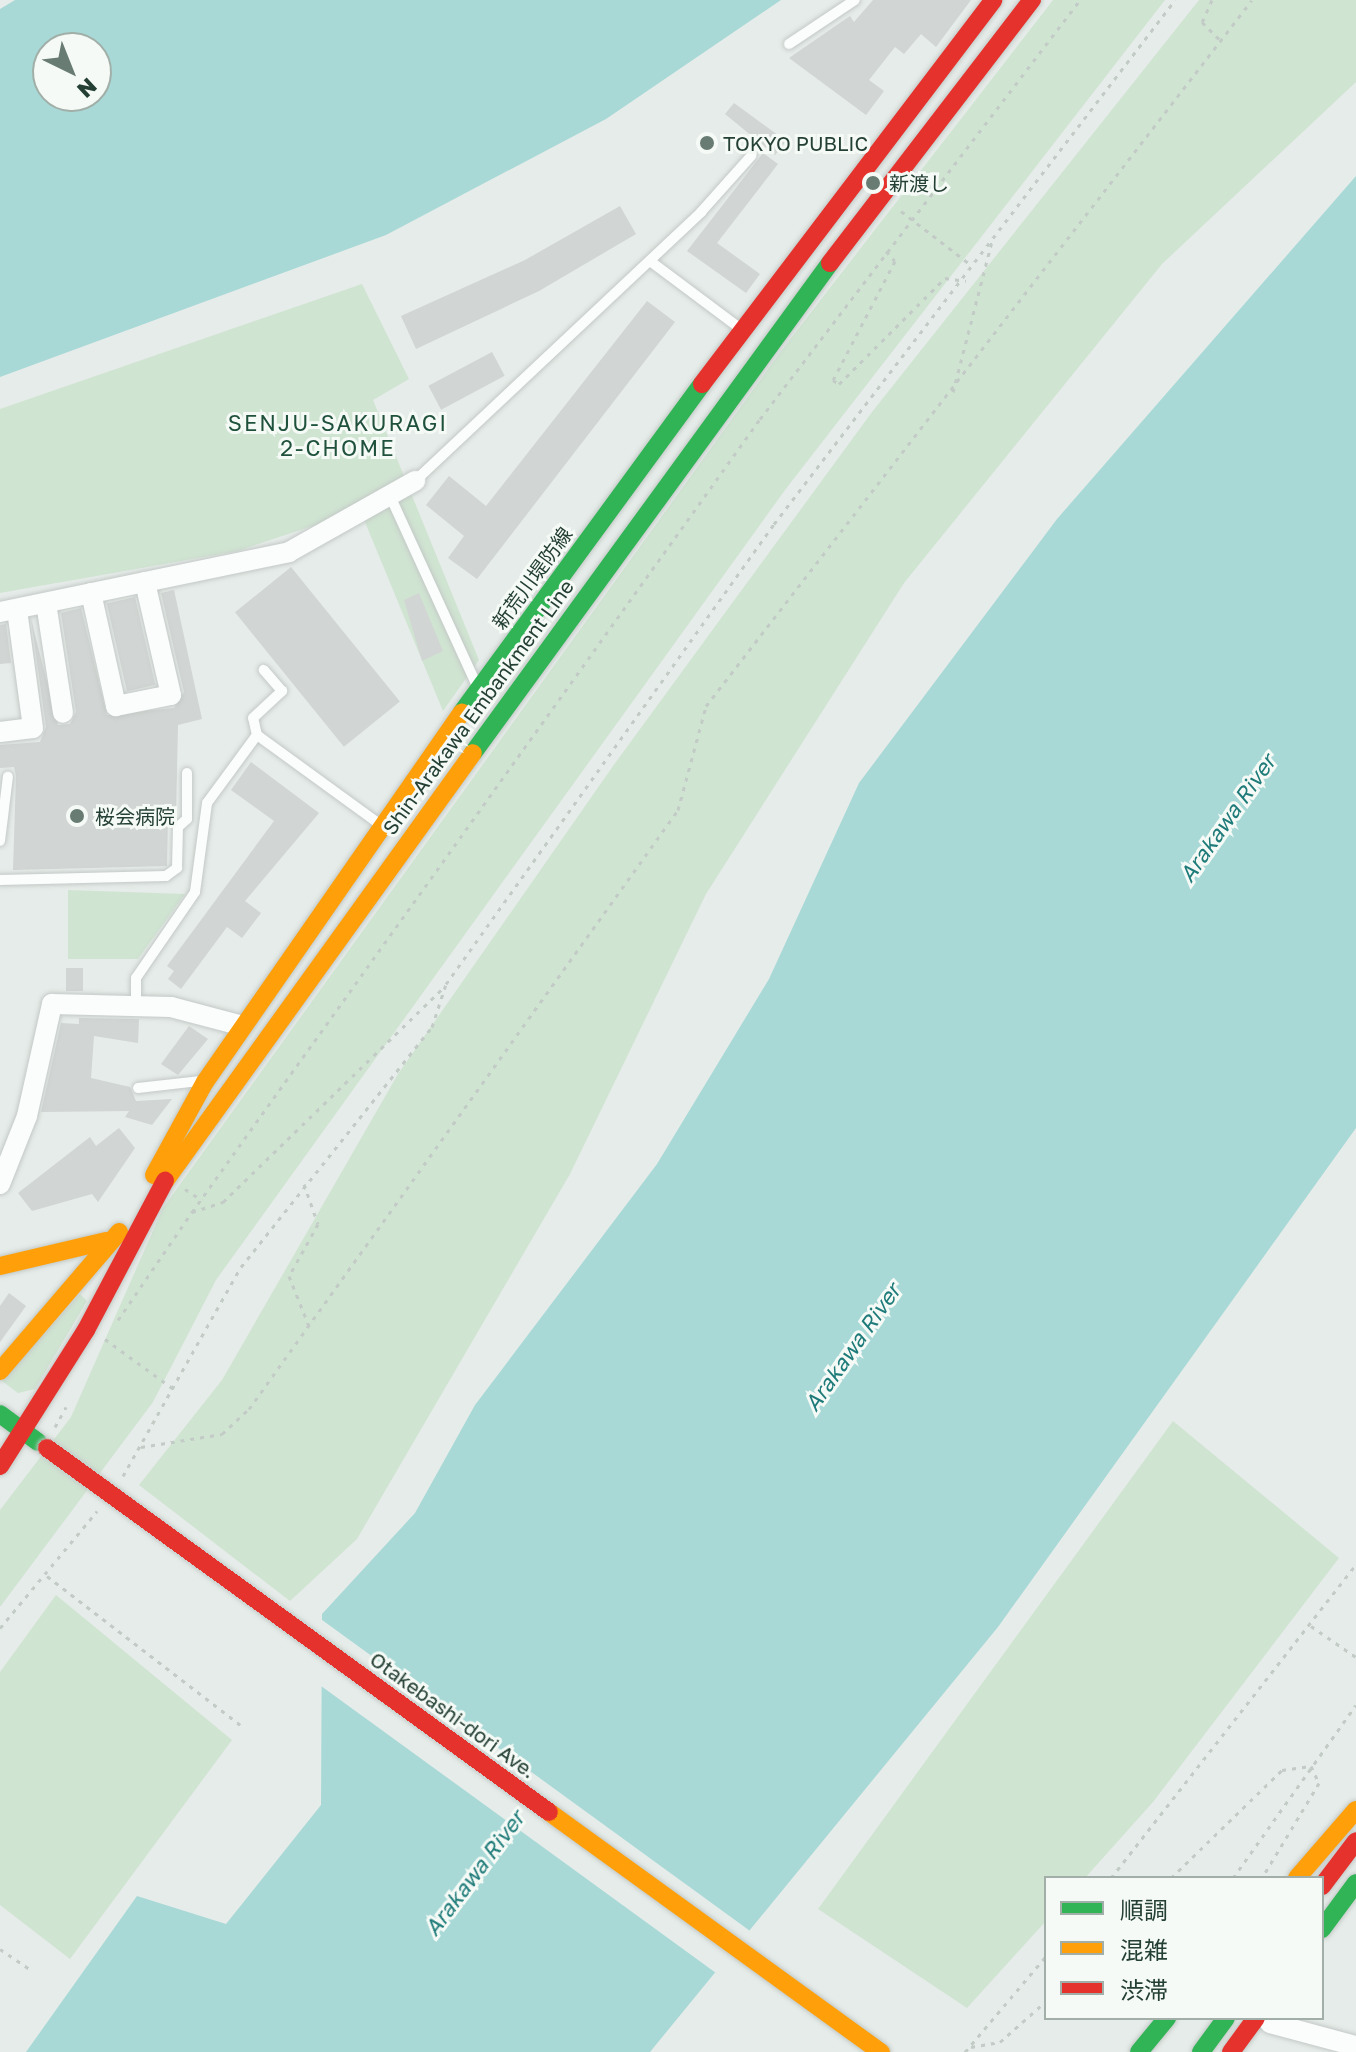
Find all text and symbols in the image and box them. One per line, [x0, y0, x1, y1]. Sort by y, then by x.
north arrow [32, 32, 112, 112]
text: N [72, 73, 103, 104]
place label: TOKYO PUBLIC [723, 131, 868, 155]
marker: TOKYO PUBLIC [698, 134, 716, 152]
place label: 新渡し [889, 171, 949, 195]
marker: 新渡し [864, 174, 882, 192]
district label: SENJU-SAKURAGI 2-CHOME [228, 409, 448, 460]
street label: 新荒川堤防線 [487, 522, 577, 634]
street label: Shin-Arakawa Embankment Line [377, 575, 579, 839]
water label: Arakawa River [1173, 749, 1281, 887]
place label: 桜会病院 [95, 804, 175, 828]
marker: 桜会病院 [66, 805, 88, 827]
water label: Arakawa River [798, 1278, 906, 1416]
street label: Otakebashi-dori Ave. [366, 1647, 540, 1783]
water label: Arakawa River [419, 1805, 529, 1941]
legend [1044, 1876, 1324, 2020]
text: 順調 [1120, 1895, 1168, 1924]
text: 混雑 [1120, 1935, 1168, 1964]
text: 渋滞 [1120, 1975, 1168, 2004]

